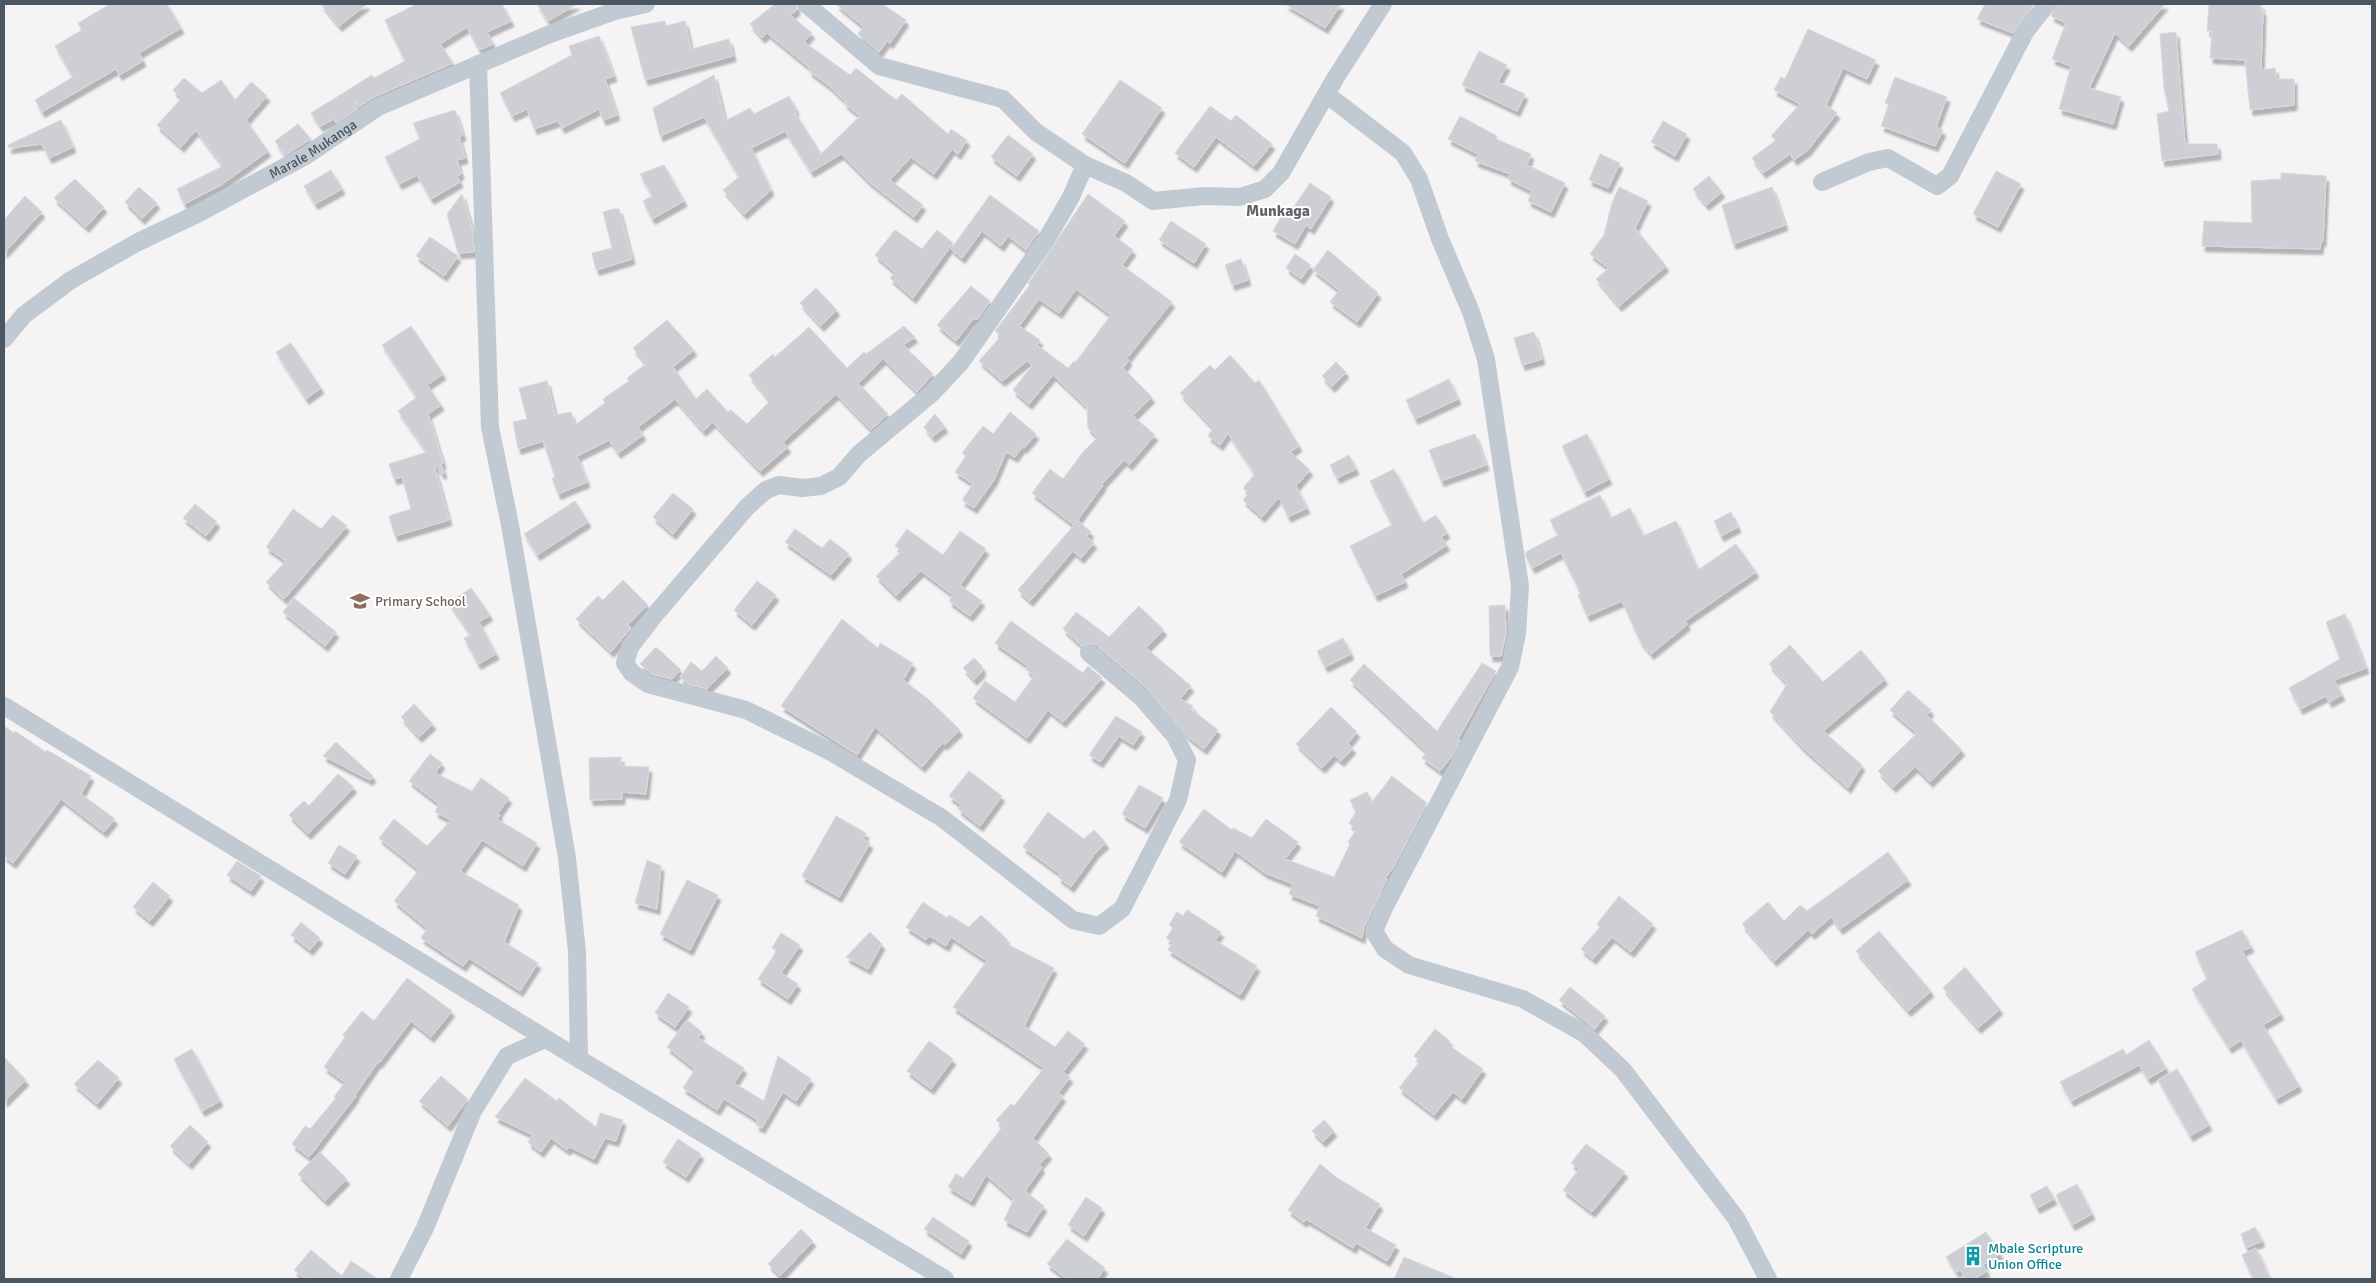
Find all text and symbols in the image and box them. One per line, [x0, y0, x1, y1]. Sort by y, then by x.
street label: Marale Mukanga [266, 115, 360, 182]
district label: Munkaga [1246, 201, 1310, 221]
school or university icon: Primary School [349, 590, 371, 612]
place label: Primary School [375, 593, 466, 610]
place label: Mbale Scripture Union Office [1988, 1240, 2083, 1273]
building icon: Mbale Scripture Union Office [1962, 1245, 1984, 1267]

